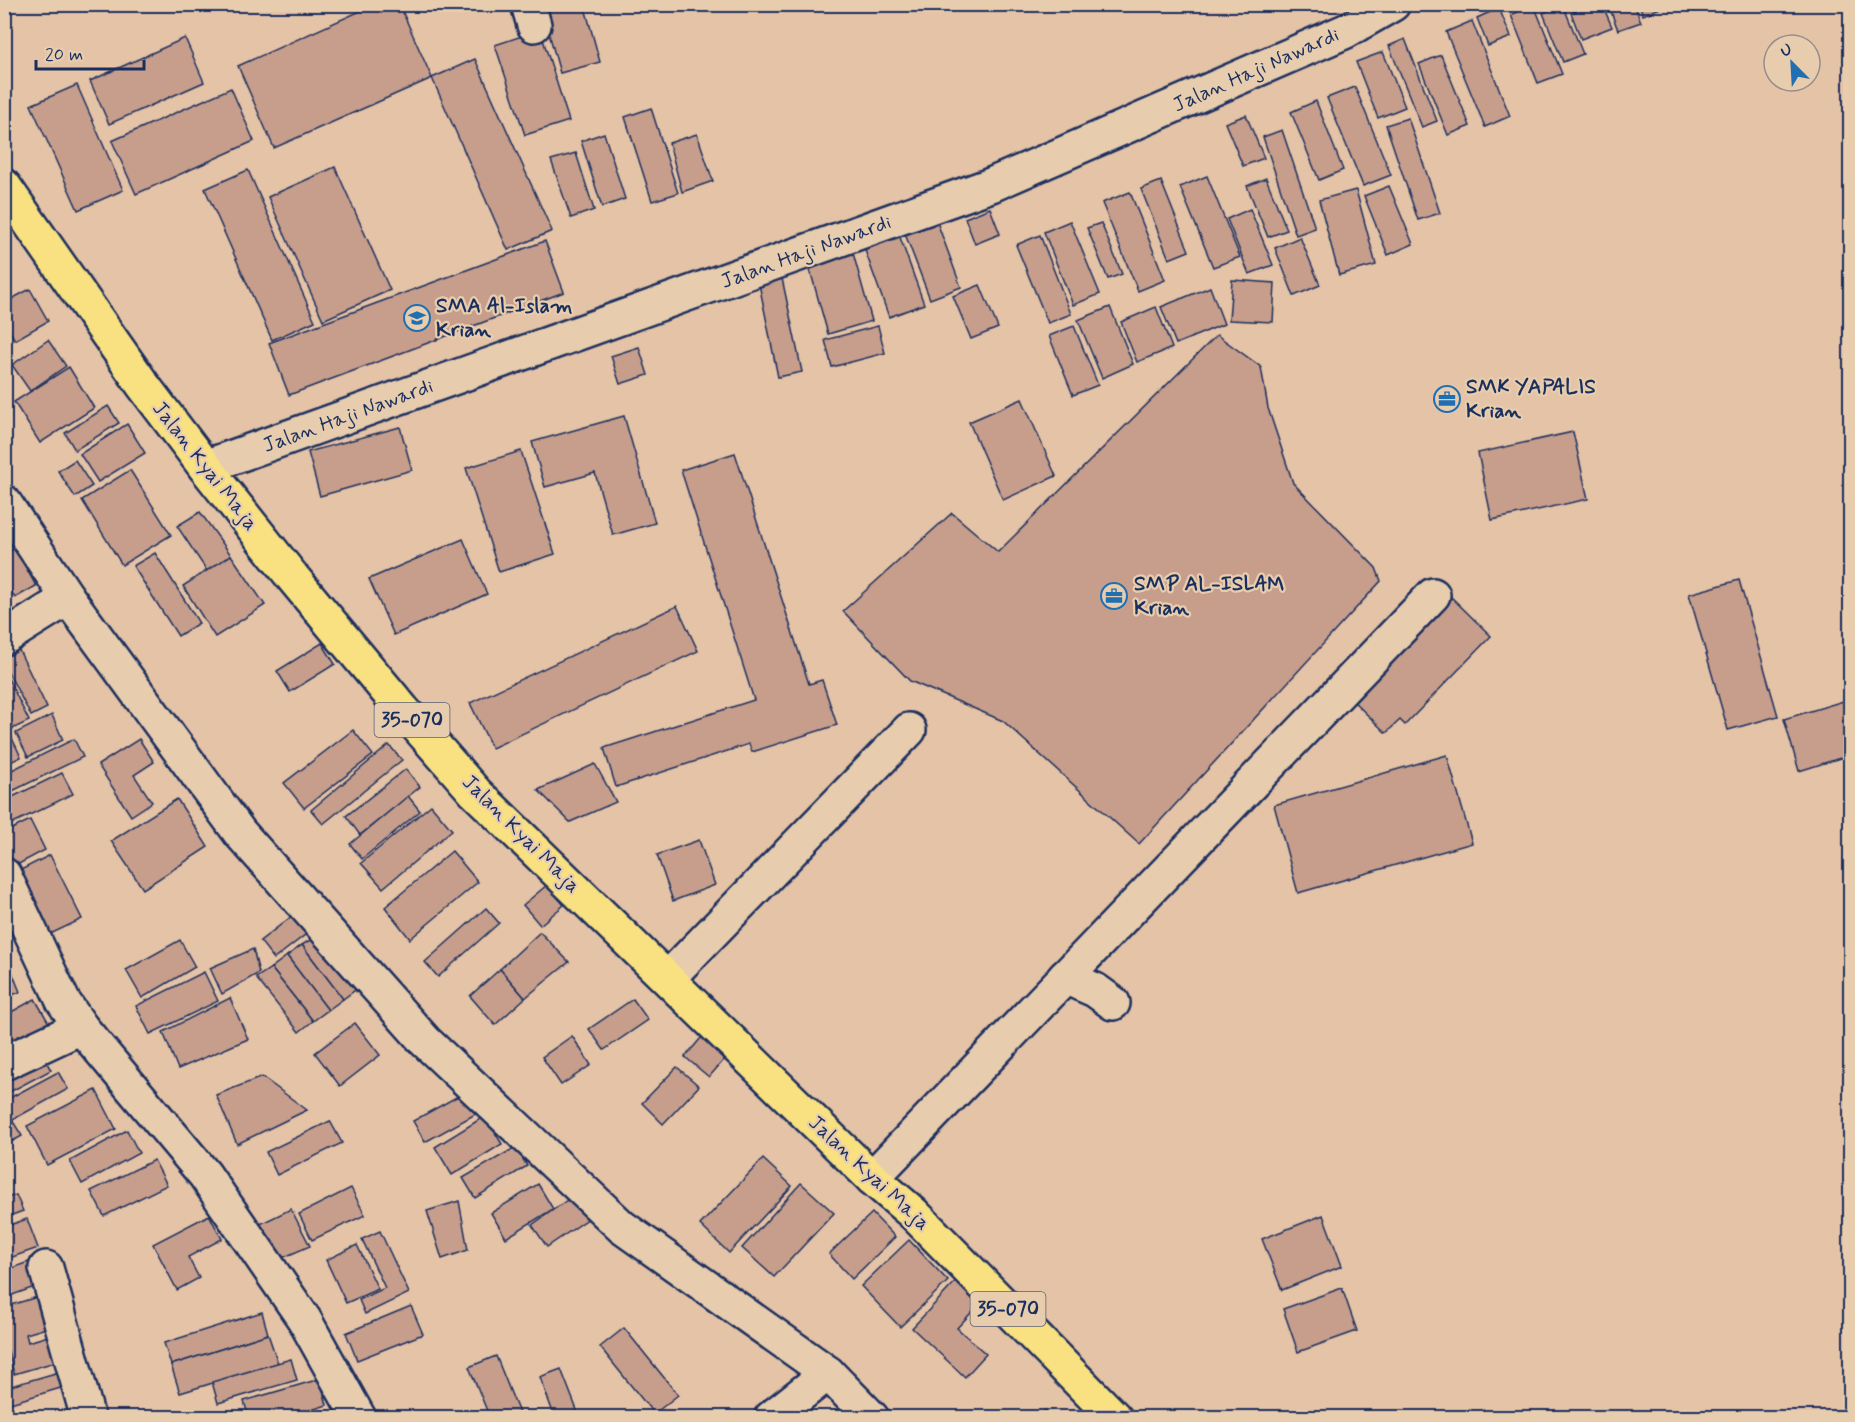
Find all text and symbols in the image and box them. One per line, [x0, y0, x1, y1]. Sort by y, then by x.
street label: Jalan Haji Nawardi [1168, 21, 1344, 119]
scale bar [36, 33, 144, 71]
north arrow [1762, 33, 1822, 93]
text: U [1777, 39, 1796, 62]
text: 20 m [45, 43, 83, 67]
street label: Jalan Haji Nawardi [717, 208, 895, 296]
place label: SMA Al-Islam Krian [436, 292, 573, 344]
school or university icon: SMA Al-Islam Krian [402, 303, 432, 333]
street label: Jalan Haji Nawardi [259, 372, 437, 460]
place label: SMK YAPALIS Krian [1466, 373, 1596, 425]
office icon: SMK YAPALIS Krian [1432, 384, 1462, 414]
street label: Jalan Kyai Maja [146, 395, 264, 537]
place label: SMP AL-ISLAM Krian [1134, 570, 1285, 622]
office icon: SMP AL-ISLAM Krian [1099, 581, 1129, 611]
road number: 35-070 [374, 703, 450, 737]
street label: Jalan Kyai Maja [455, 768, 587, 900]
street label: Jalan Kyai Maja [802, 1109, 936, 1237]
road number: 35-070 [970, 1292, 1046, 1326]

